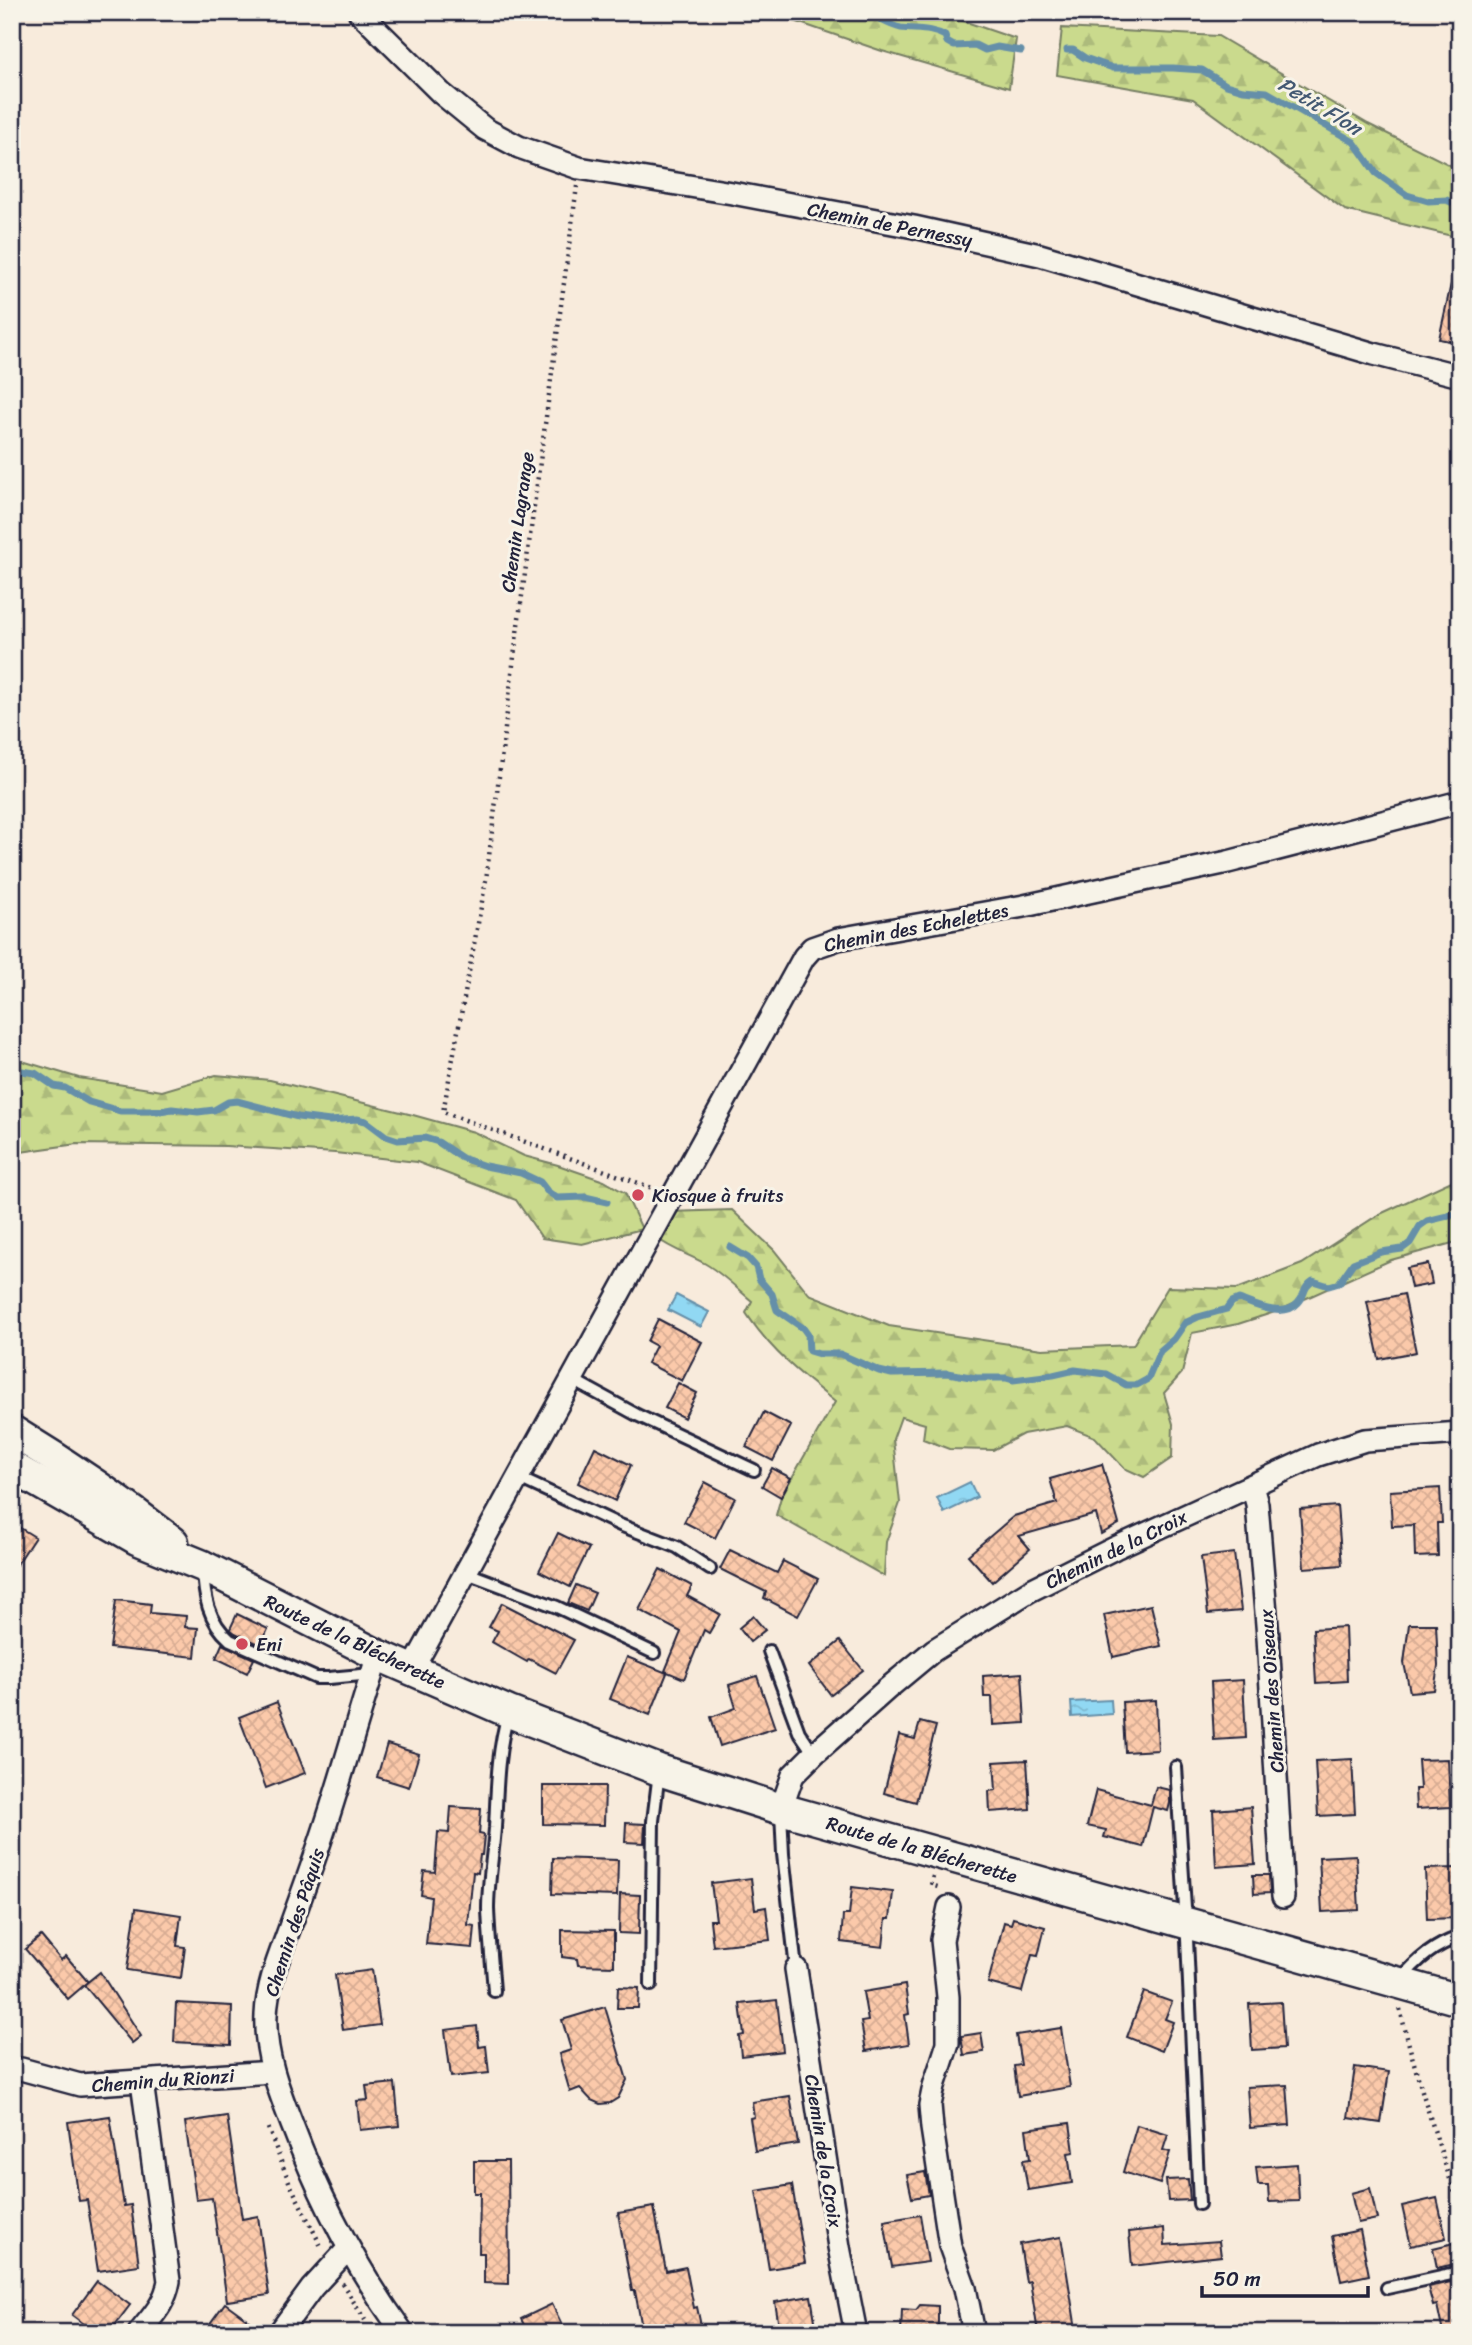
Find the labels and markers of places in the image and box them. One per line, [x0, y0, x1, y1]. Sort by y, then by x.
place label: Kiosque à fruits [652, 1179, 784, 1212]
marker: Kiosque à fruits [630, 1187, 646, 1203]
place label: Eni [256, 1628, 283, 1661]
marker: Eni [234, 1636, 250, 1652]

